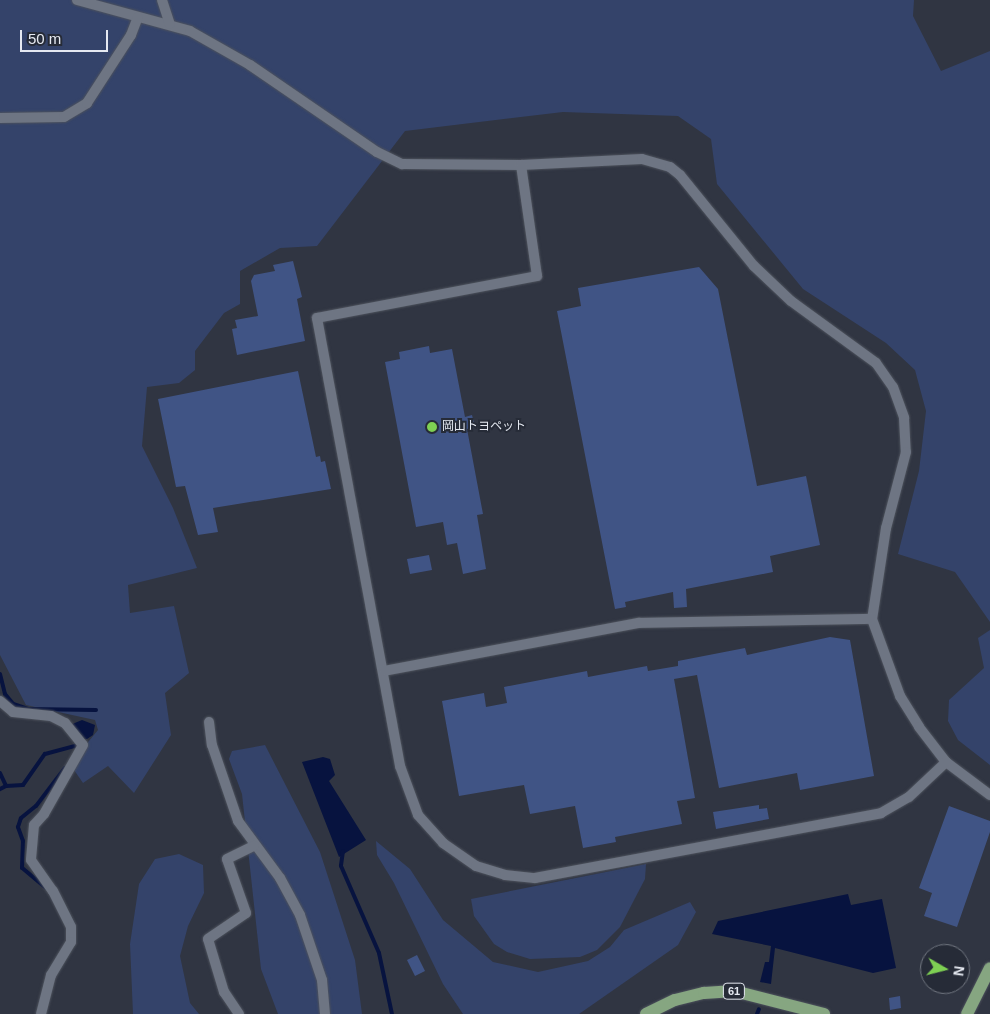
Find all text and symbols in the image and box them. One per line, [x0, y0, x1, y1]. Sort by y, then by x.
scale bar [22, 20, 110, 52]
text: 50 m [28, 30, 61, 47]
place label: 岡山トヨペット [442, 420, 526, 434]
marker: 岡山トヨペット [426, 421, 438, 433]
north arrow [920, 944, 970, 994]
text: N [950, 965, 967, 977]
road number: 61 [723, 982, 745, 999]

